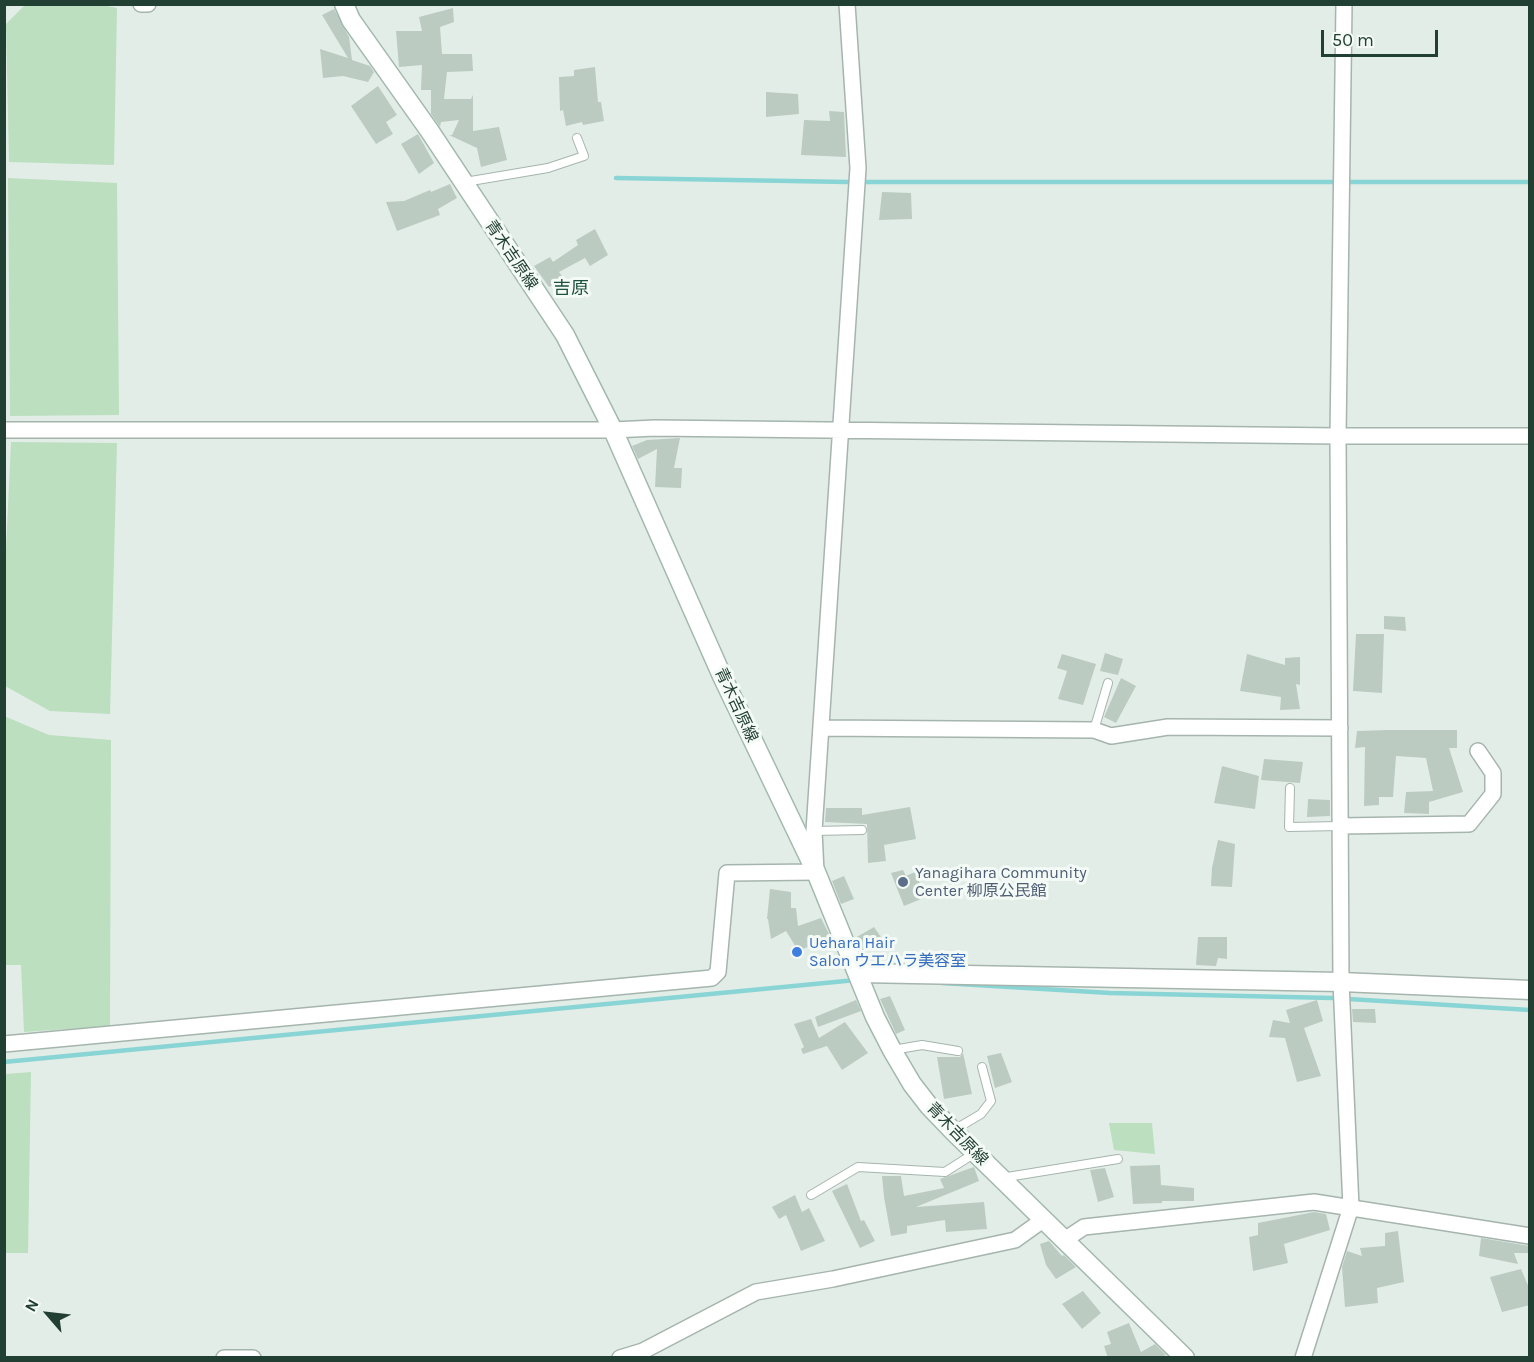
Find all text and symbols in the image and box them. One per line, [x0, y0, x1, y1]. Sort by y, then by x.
scale bar [1324, 18, 1441, 56]
text: 50 m [1332, 29, 1374, 51]
street label: 青木吉原線 [481, 216, 541, 294]
district label: 吉原 [553, 278, 589, 300]
street label: 青木吉原線 [710, 665, 762, 745]
place label: Yanagihara Community Center 柳原公民館 [915, 863, 1087, 901]
marker: Yanagihara Community Center 柳原公民館 [896, 875, 910, 889]
place label: Uehara Hair Salon ウエハラ美容室 [809, 933, 966, 971]
marker: Uehara Hair Salon ウエハラ美容室 [790, 945, 804, 959]
street label: 青木吉原線 [922, 1099, 992, 1169]
north arrow [18, 1284, 78, 1344]
text: N [21, 1296, 43, 1315]

